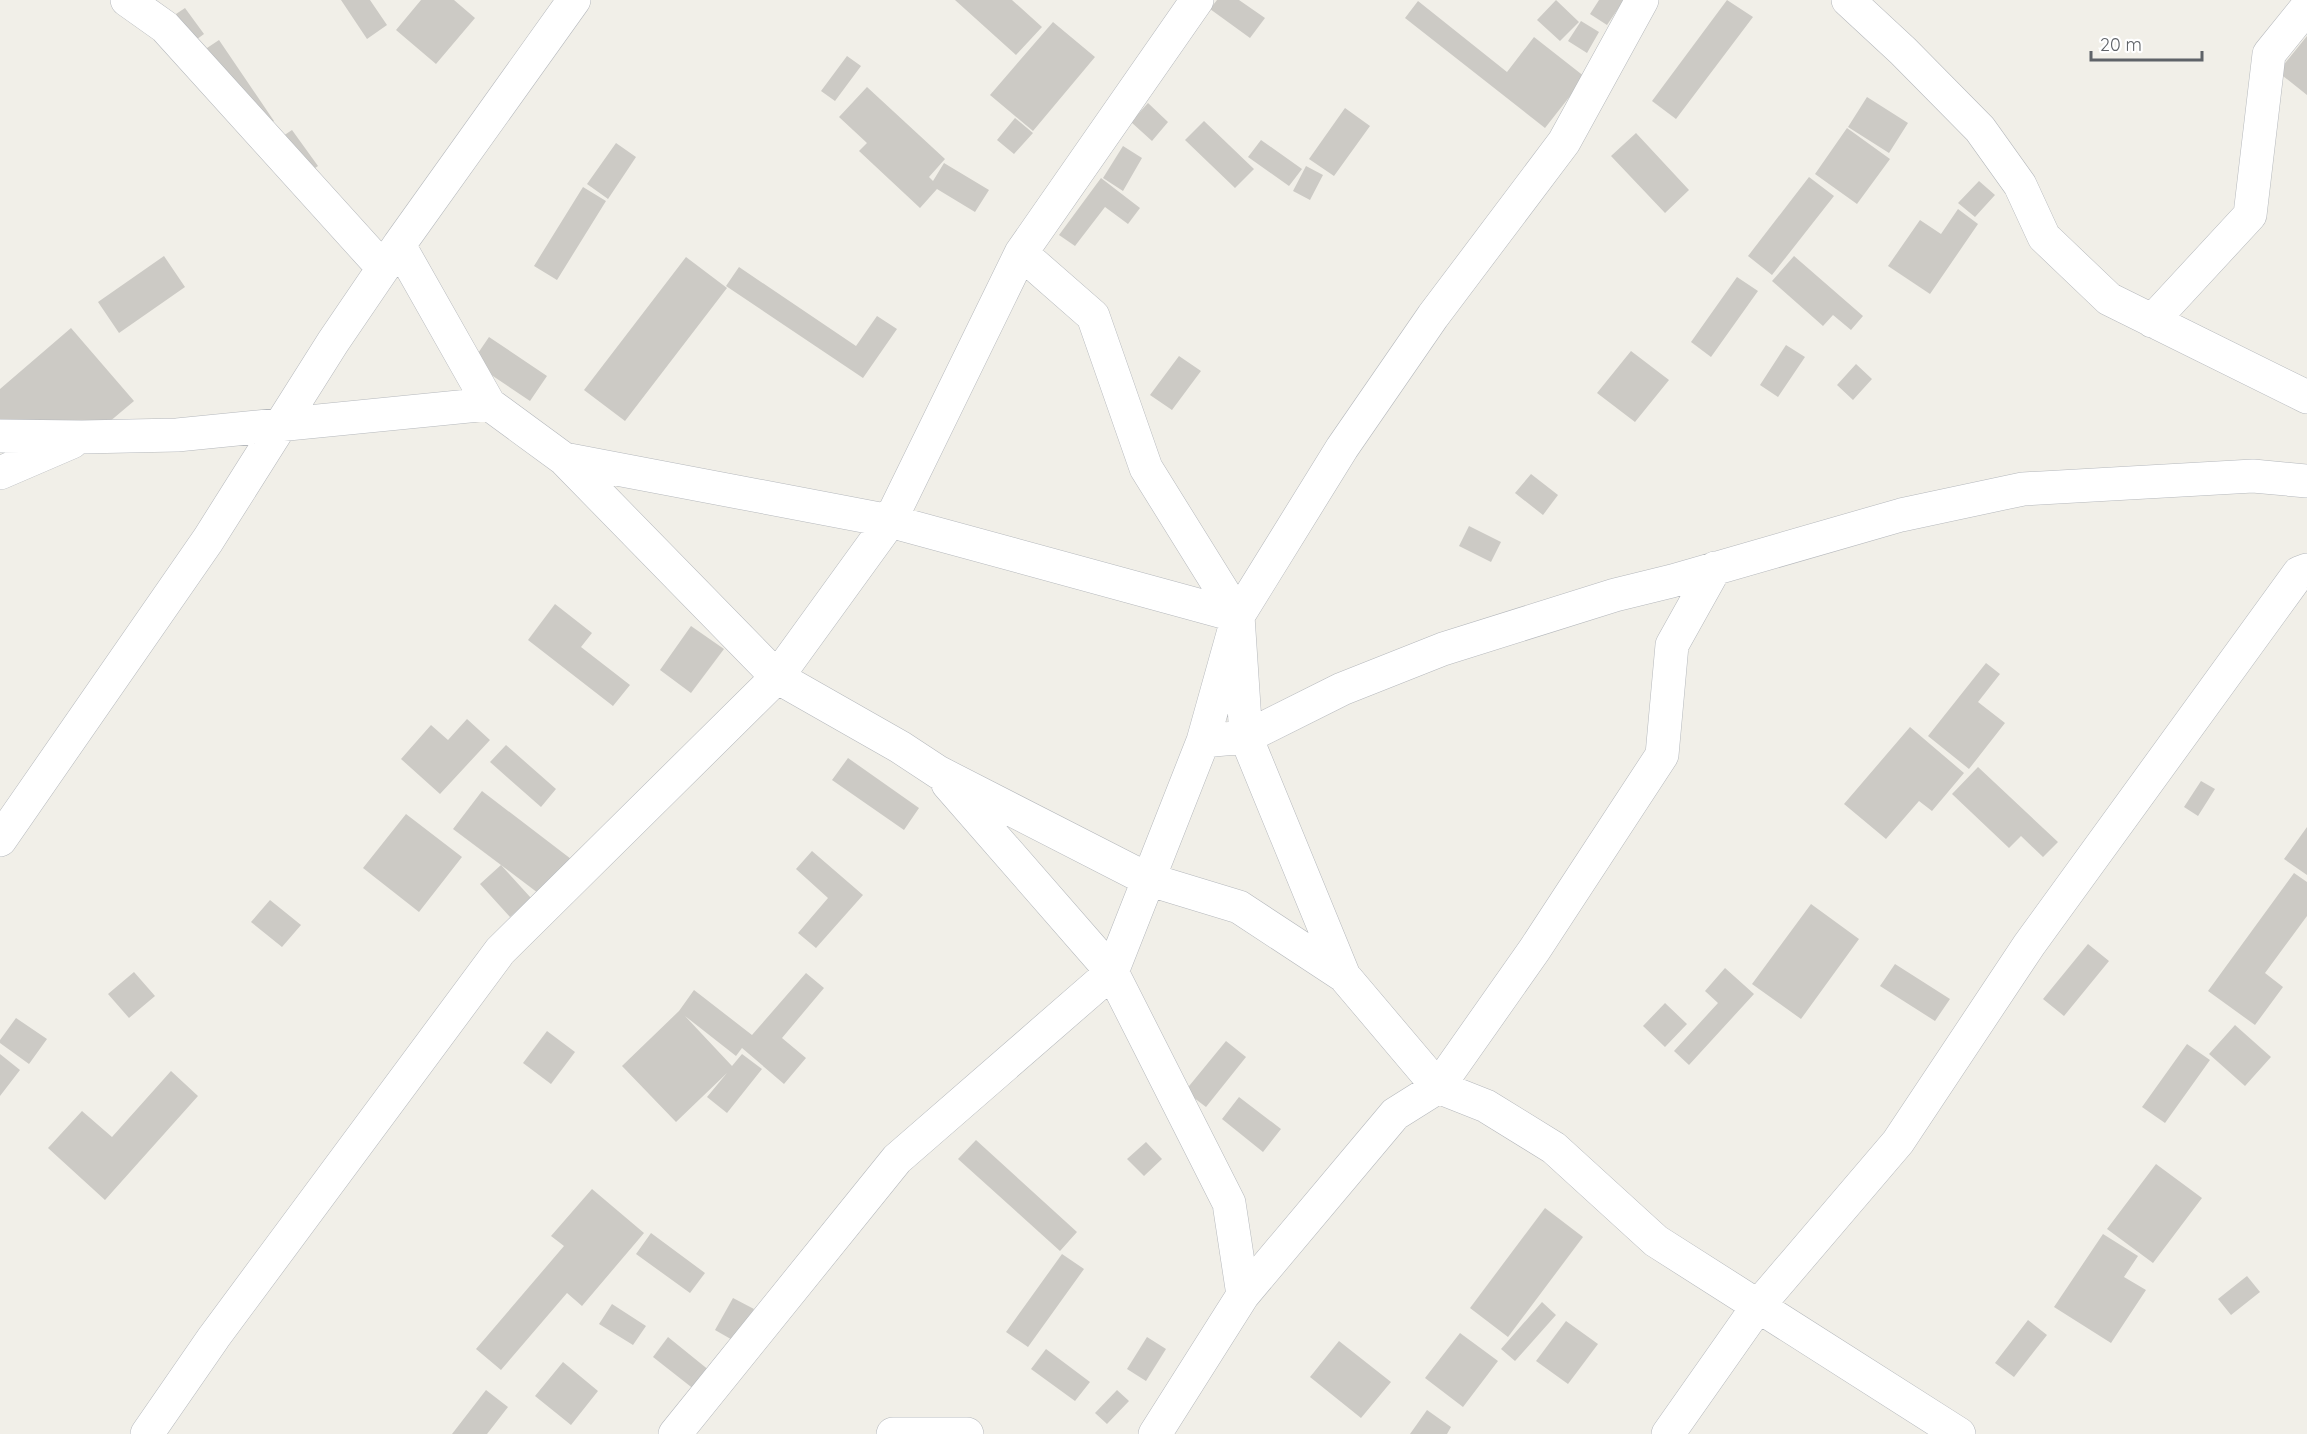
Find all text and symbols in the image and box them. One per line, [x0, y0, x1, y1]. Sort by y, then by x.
scale bar [2091, 24, 2202, 62]
text: 20 m [2100, 33, 2142, 56]

